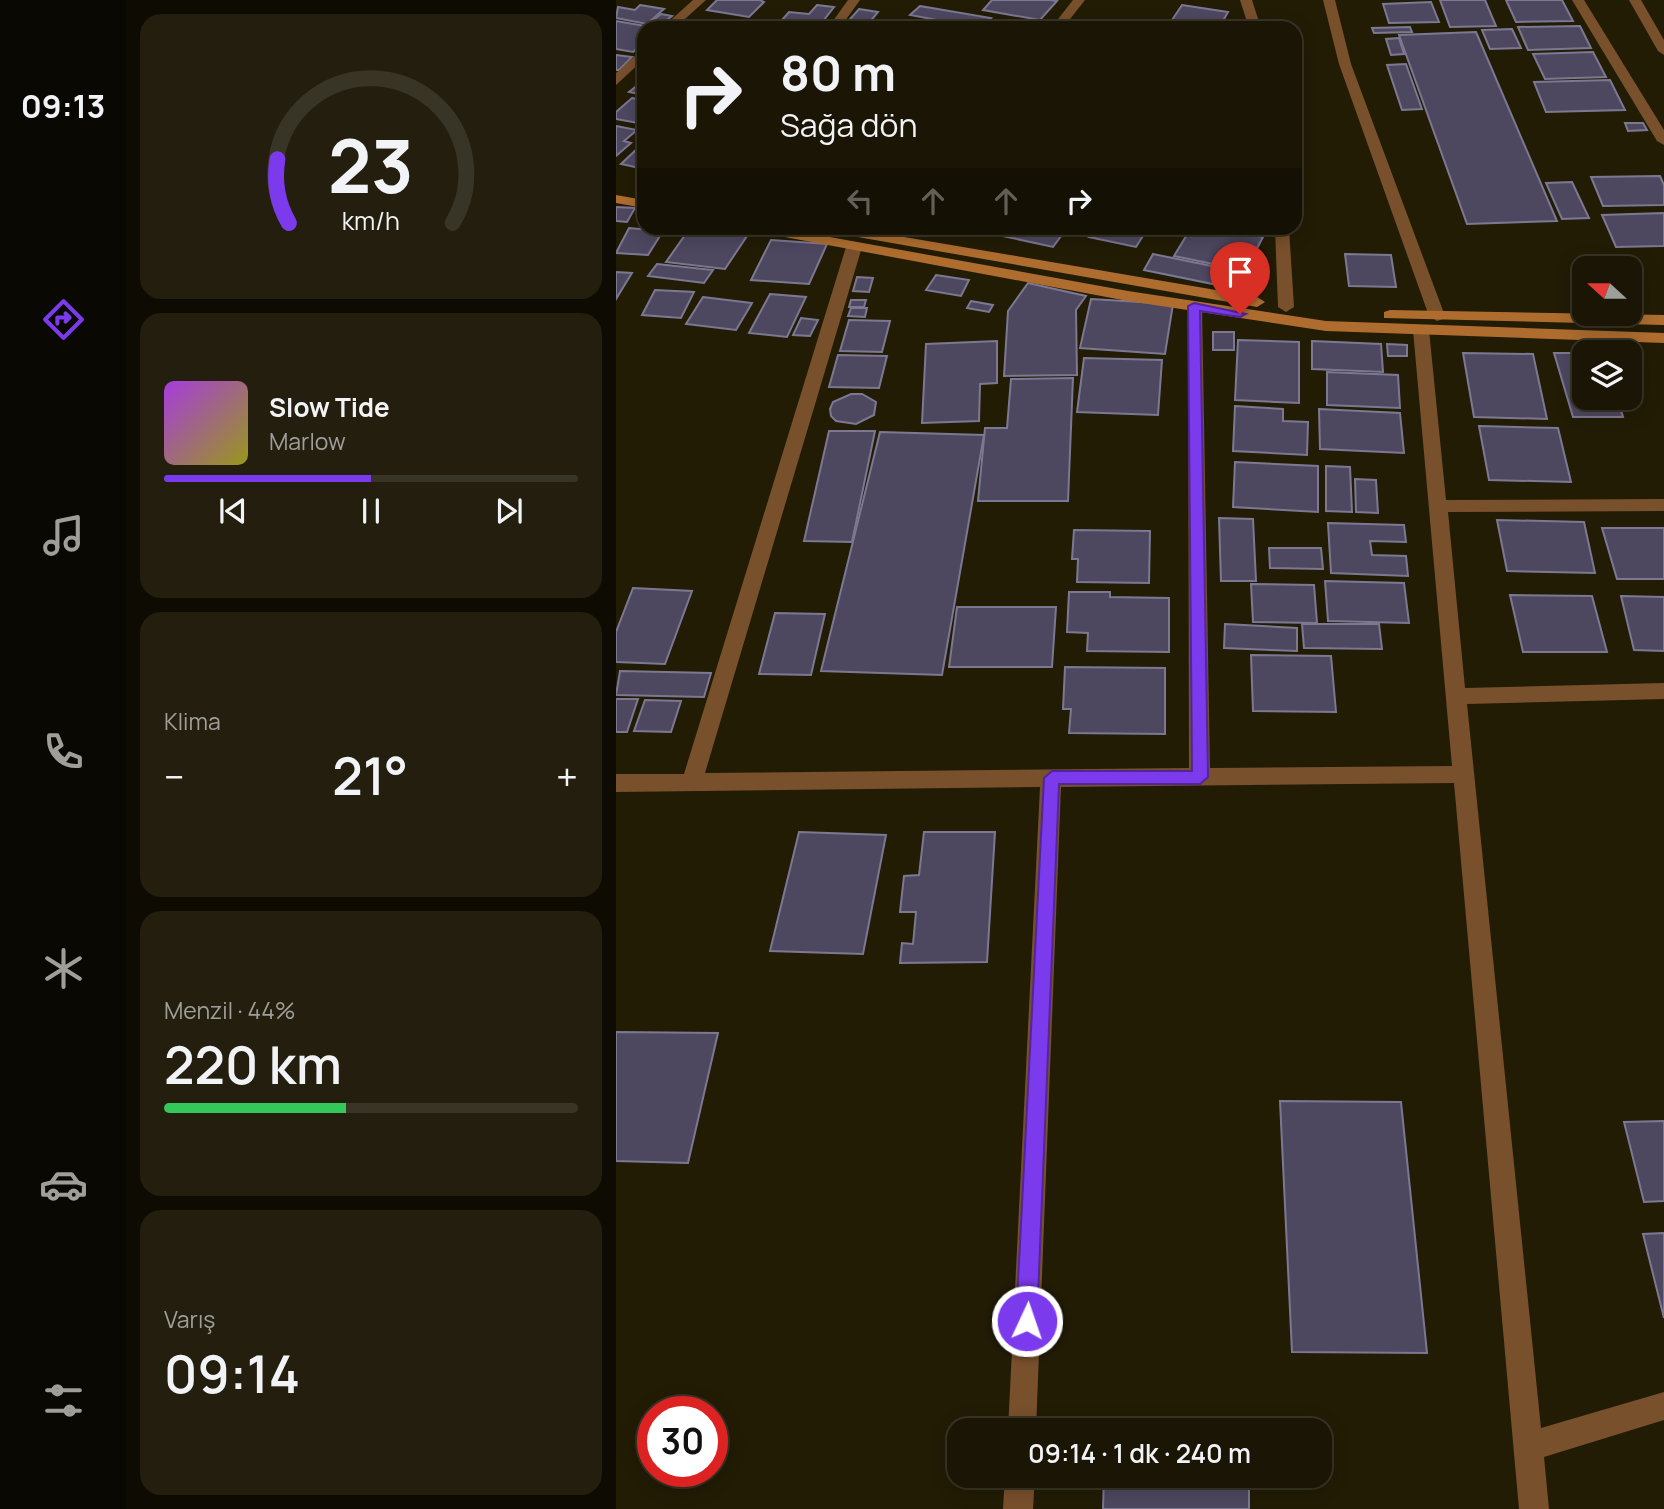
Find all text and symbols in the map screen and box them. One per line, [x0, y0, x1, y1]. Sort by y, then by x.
text: 80 m [780, 39, 896, 106]
icon: right [665, 49, 756, 140]
text: 09:13 [21, 84, 105, 128]
text: Sağa dön [780, 103, 918, 147]
text: 23 [328, 115, 414, 215]
icon: left [841, 182, 879, 220]
icon: ahead [914, 182, 952, 220]
icon: ahead [987, 182, 1025, 220]
icon: right [1060, 182, 1098, 220]
text: km/h [342, 202, 400, 237]
pin [1210, 242, 1270, 314]
icon: arrive [1221, 253, 1259, 291]
north arrow [1572, 256, 1642, 326]
map controls [1572, 256, 1642, 410]
icon: directions [39, 295, 88, 344]
button: layers [1572, 340, 1642, 410]
text: Slow Tide [269, 389, 390, 425]
text: Marlow [269, 425, 346, 457]
icon: previous [214, 492, 252, 530]
icon: pause [352, 492, 390, 530]
icon: next [490, 492, 528, 530]
icon: music [39, 511, 88, 560]
text: Klima [164, 705, 221, 737]
icon: phone [39, 727, 88, 776]
text: 21° [332, 740, 408, 811]
text: − [164, 750, 185, 802]
text: + [556, 750, 578, 802]
icon: climate [39, 944, 88, 993]
text: Menzil · 44% [164, 994, 296, 1026]
text: 220 km [164, 1029, 342, 1100]
icon: car [39, 1160, 88, 1209]
position arrow [990, 1284, 1064, 1358]
text: Varış [164, 1303, 215, 1335]
text: 09:14 [164, 1338, 300, 1409]
icon: filters [39, 1376, 88, 1425]
speed limit sign: 30 [637, 1396, 728, 1487]
text: 09:14 · 1 dk · 240 m [1028, 1435, 1251, 1471]

